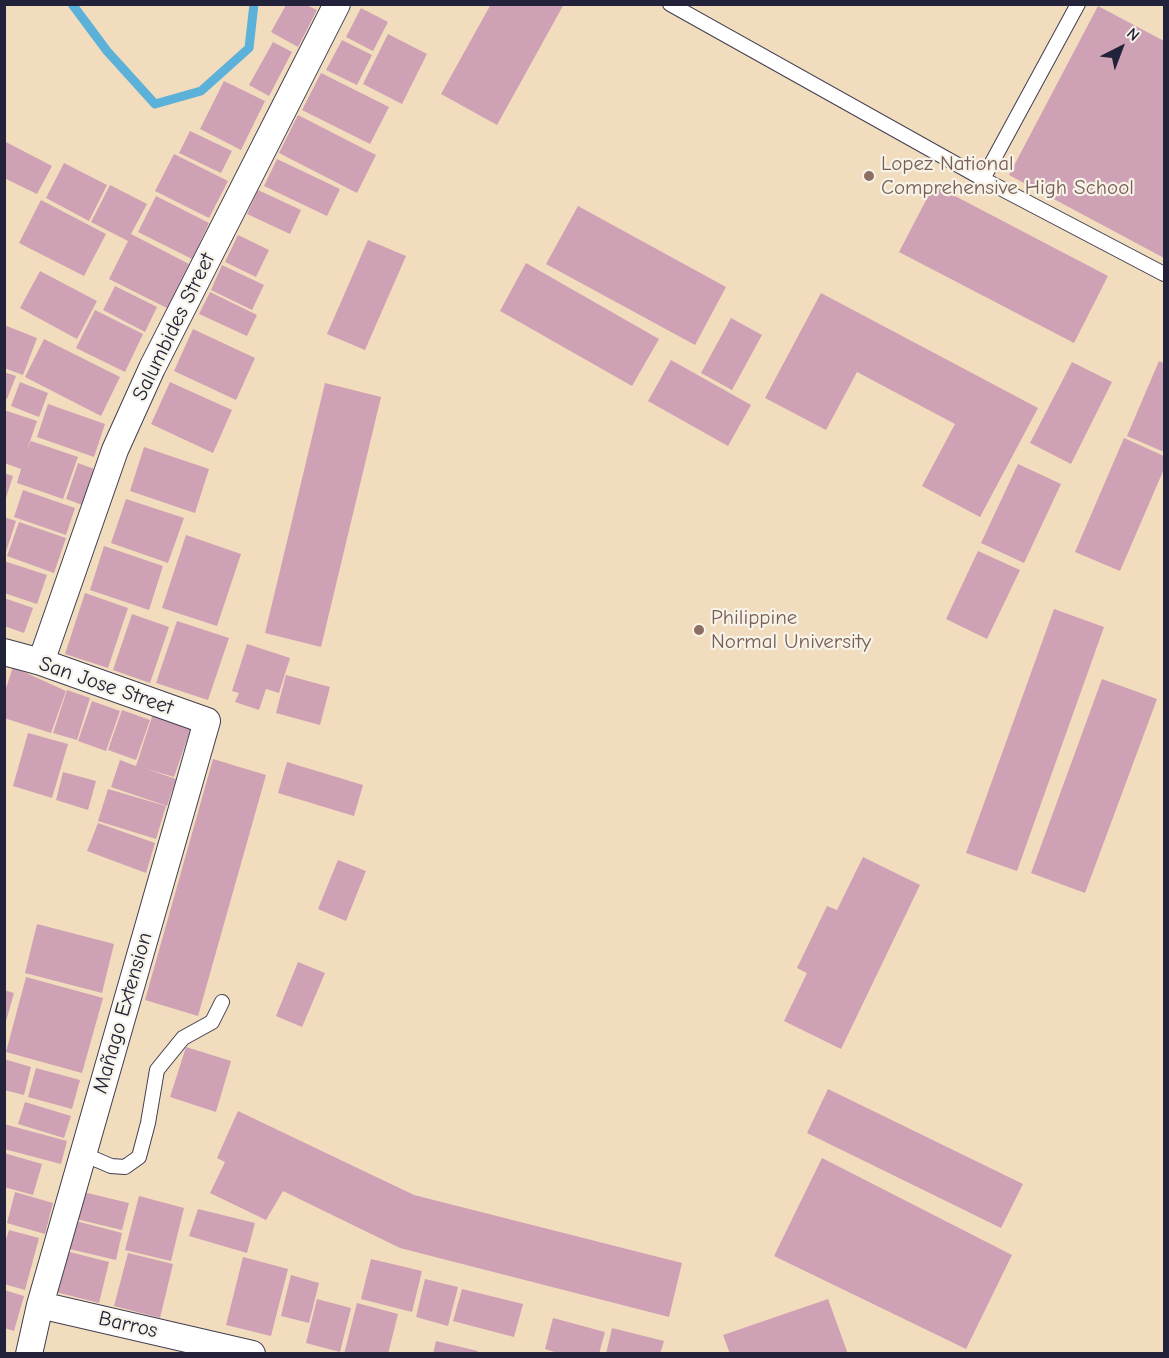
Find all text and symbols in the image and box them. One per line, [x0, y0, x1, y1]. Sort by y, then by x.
north arrow [1091, 18, 1151, 78]
text: N [1123, 24, 1143, 45]
place label: Lopez National Comprehensive High School [881, 151, 1134, 201]
marker: Lopez National Comprehensive High School [862, 169, 876, 183]
street label: Salumbides Street [127, 249, 221, 405]
place label: Philippine Normal University [711, 605, 871, 655]
marker: Philippine Normal University [692, 623, 706, 637]
street label: San Jose Street [36, 651, 176, 721]
street label: Mañago Extension [88, 930, 158, 1096]
street label: Barros [96, 1306, 160, 1344]

